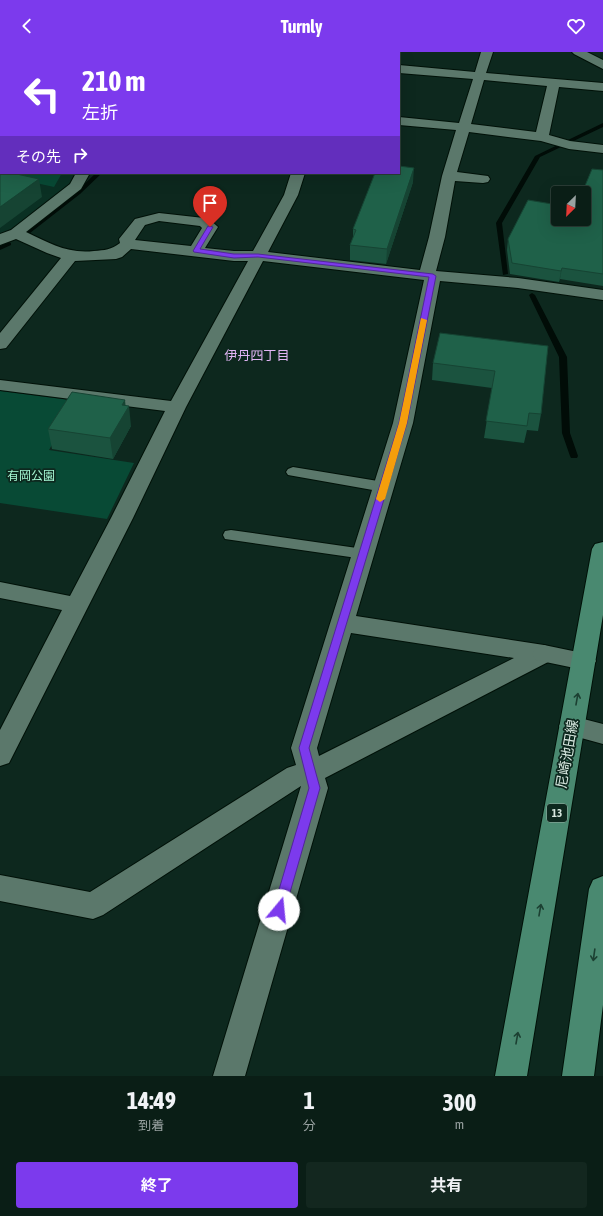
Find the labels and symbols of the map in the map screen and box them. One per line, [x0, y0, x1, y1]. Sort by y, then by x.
pin [193, 186, 227, 227]
north arrow [551, 186, 591, 226]
district label: 伊丹四丁目 [224, 348, 290, 363]
park label: 有岡公園 [7, 469, 55, 483]
one-way arrow [573, 693, 581, 706]
street label: 尼崎池田線 [553, 718, 581, 790]
road number: 13 [547, 804, 567, 822]
position arrow [258, 889, 300, 931]
one-way arrow [536, 903, 544, 916]
one-way arrow [590, 948, 598, 961]
one-way arrow [514, 1031, 522, 1044]

